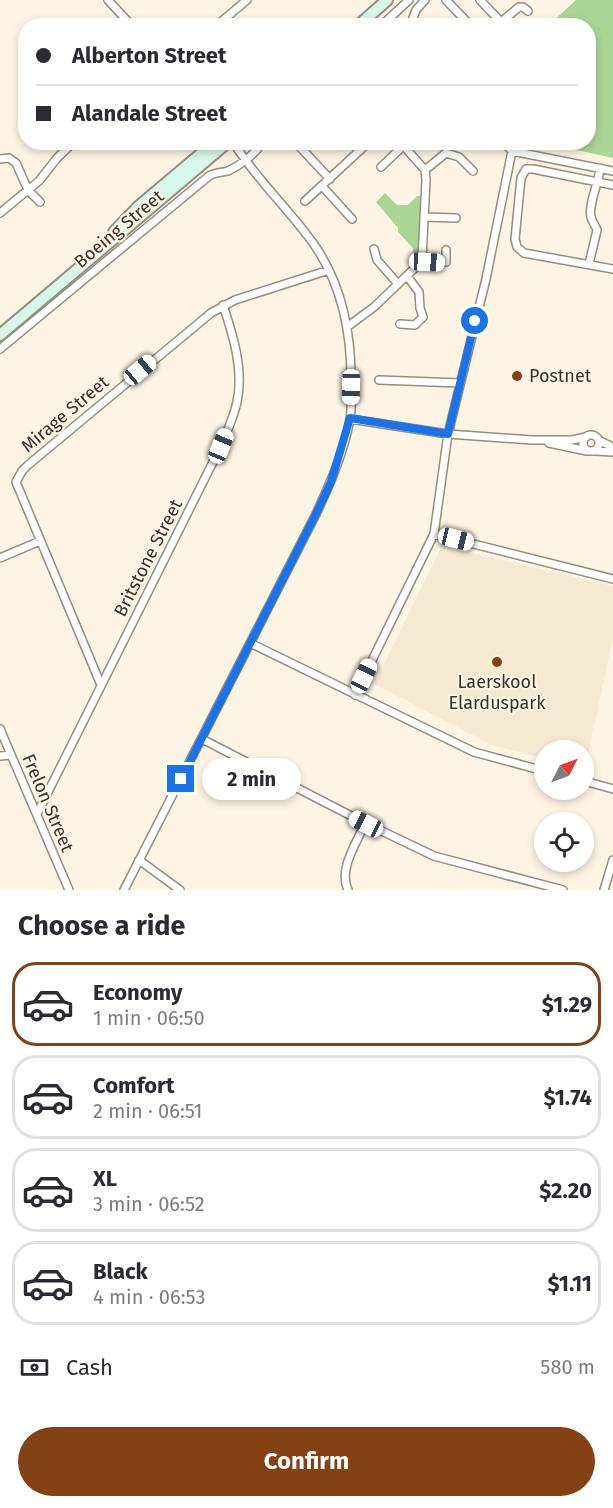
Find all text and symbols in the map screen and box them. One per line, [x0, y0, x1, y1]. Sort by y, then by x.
text: Alberton Street [72, 42, 227, 69]
text: Alandale Street [72, 100, 227, 127]
street label: Boeing Street [70, 185, 169, 273]
car [409, 252, 445, 272]
route start [461, 307, 488, 334]
car [120, 352, 160, 388]
place label: Postnet [529, 365, 592, 387]
car [342, 369, 360, 405]
marker: Postnet [510, 369, 524, 383]
street label: Mirage Street [17, 371, 114, 457]
car [206, 426, 236, 466]
street label: Britstone Street [109, 495, 187, 620]
car [436, 526, 476, 552]
marker: Laerskool Elarduspark [490, 655, 504, 669]
car [348, 656, 380, 696]
place label: Laerskool Elarduspark [448, 671, 546, 714]
north arrow [534, 740, 594, 800]
map controls [534, 740, 594, 872]
street label: Frelon Street [18, 751, 79, 856]
callout: 2 min [202, 758, 301, 800]
route end [167, 765, 194, 792]
text: 2 min [227, 767, 276, 791]
car [346, 808, 386, 840]
button: locate [534, 812, 594, 872]
text: Choose a ride [18, 910, 185, 942]
icon: car [21, 977, 75, 1031]
text: Economy [93, 979, 182, 1006]
text: $1.29 [542, 991, 592, 1018]
text: 1 min · 06:50 [93, 1006, 205, 1030]
icon: car [21, 1070, 75, 1124]
text: Comfort [93, 1072, 174, 1099]
text: $1.74 [543, 1084, 592, 1111]
text: 2 min · 06:51 [93, 1099, 202, 1123]
icon: car [21, 1163, 75, 1217]
text: XL [93, 1165, 117, 1192]
text: $2.20 [539, 1177, 592, 1204]
text: 3 min · 06:52 [93, 1192, 205, 1216]
icon: car [21, 1256, 75, 1310]
text: Black [93, 1258, 148, 1285]
text: $1.11 [547, 1270, 592, 1297]
text: 4 min · 06:53 [93, 1285, 205, 1309]
icon: cash [18, 1351, 51, 1384]
text: Cash [66, 1354, 113, 1381]
text: 580 m [540, 1355, 595, 1379]
button: Confirm [18, 1427, 595, 1496]

